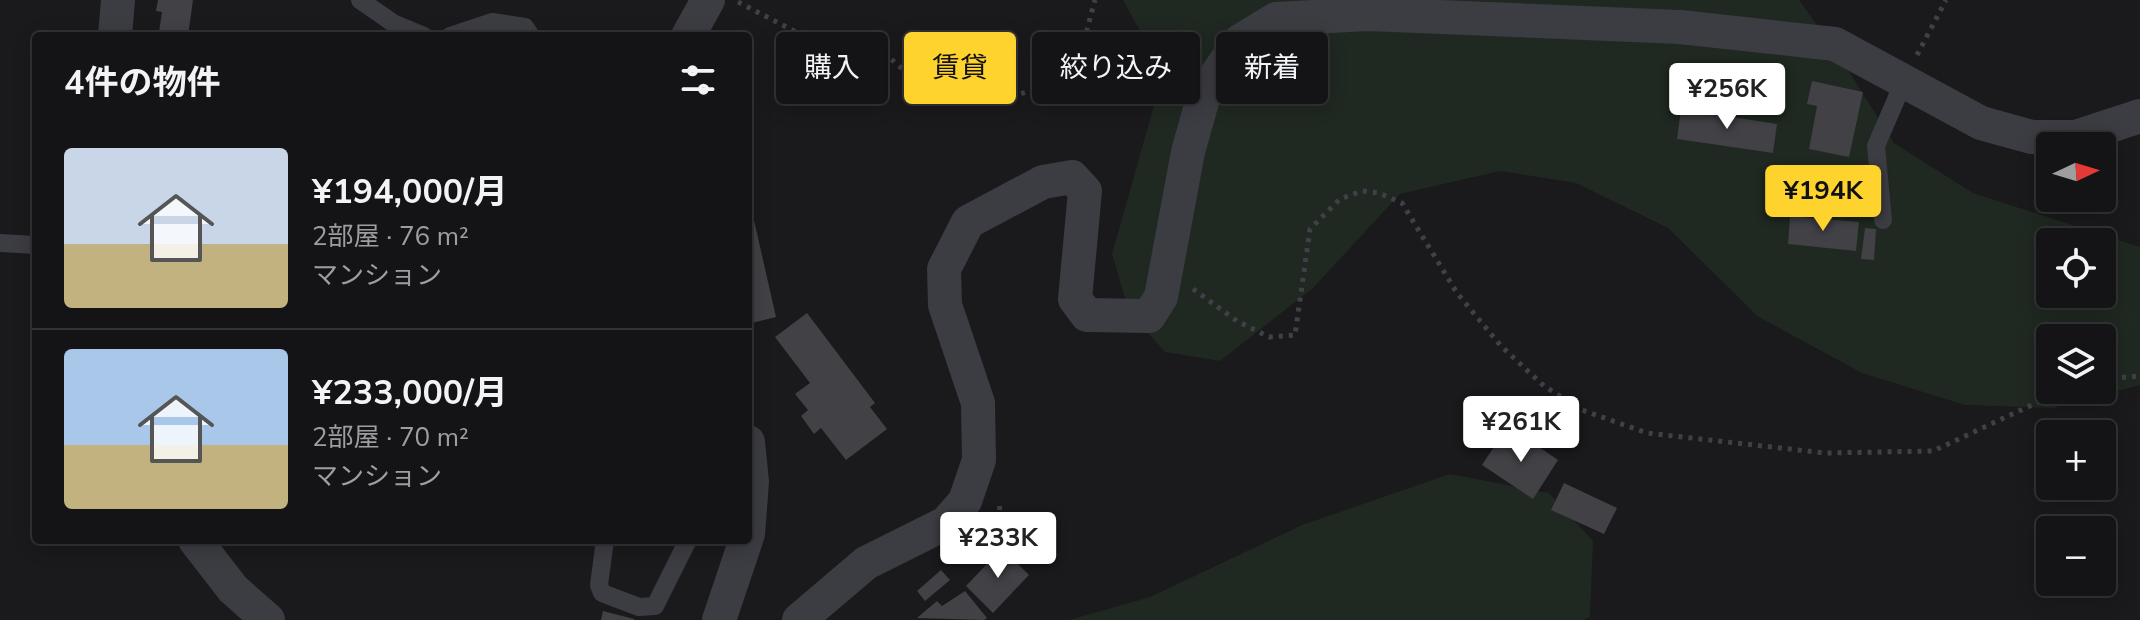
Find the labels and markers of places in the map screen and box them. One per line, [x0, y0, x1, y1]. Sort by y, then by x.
pin: ¥256K [1671, 63, 1783, 131]
pin: ¥194K [1767, 165, 1879, 233]
pin: ¥261K [1465, 396, 1577, 464]
pin: ¥233K [942, 512, 1054, 580]

